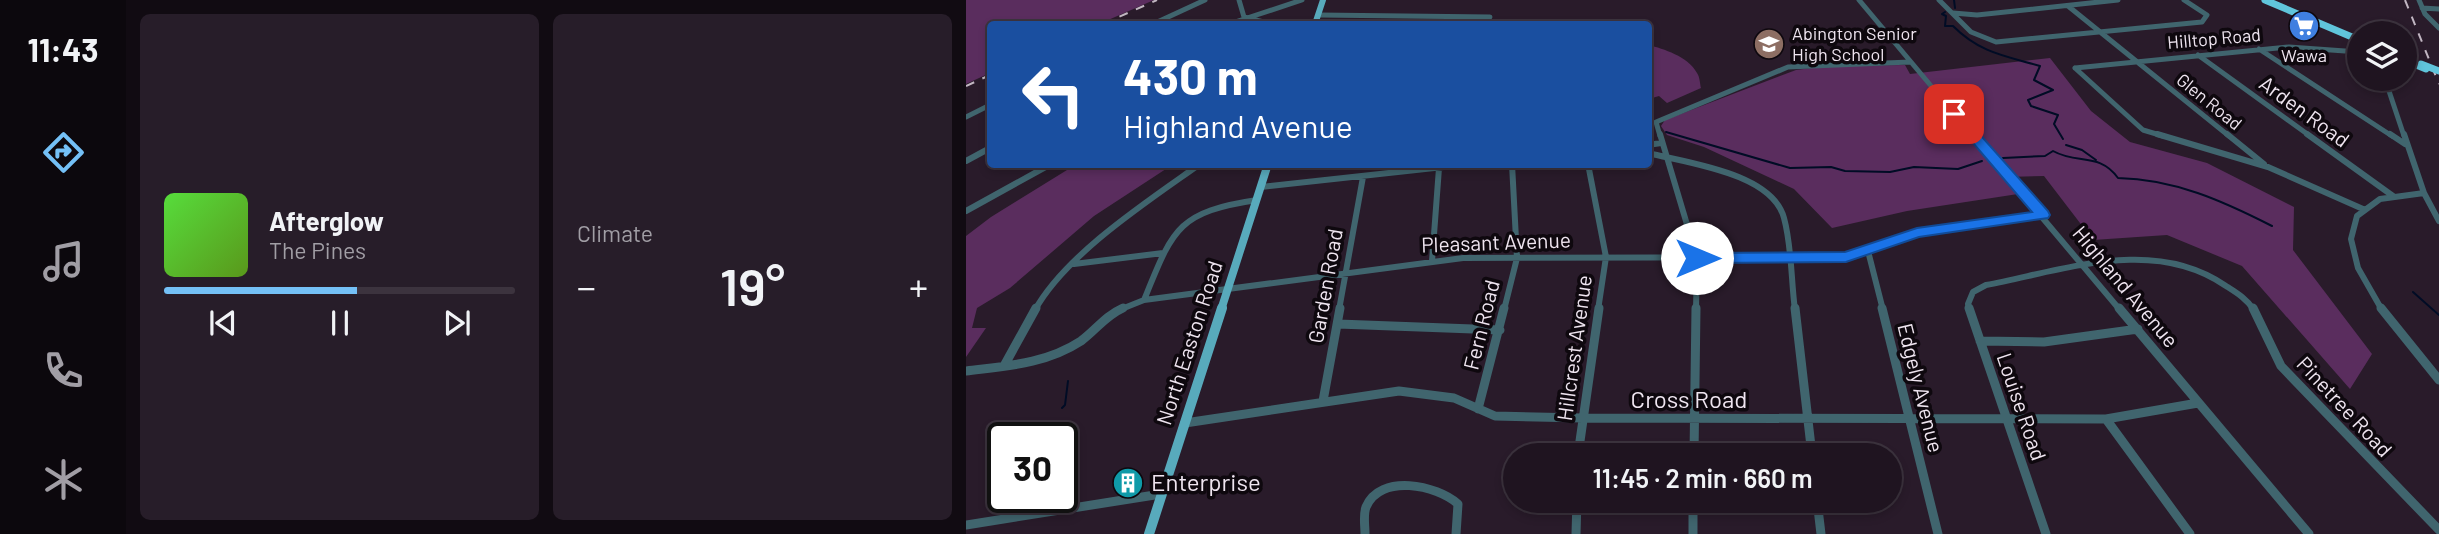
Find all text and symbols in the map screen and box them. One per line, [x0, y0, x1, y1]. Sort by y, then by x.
supermarket icon: Wawa [2287, 9, 2321, 43]
map controls [2347, 21, 2417, 91]
button: layers [2347, 21, 2417, 91]
place label: Abington Senior High School [1792, 22, 1917, 65]
street label: Hilltop Road [2166, 23, 2262, 53]
school or university icon: Abington Senior High School [1752, 27, 1786, 61]
text: 11:43 [27, 30, 99, 68]
place label: Wawa [2281, 44, 2327, 66]
text: 430 m [1123, 46, 1258, 105]
icon: left [1008, 49, 1099, 140]
street label: Glen Road [2172, 68, 2247, 134]
street label: Arden Road [2255, 70, 2355, 152]
pin [1924, 84, 1984, 144]
icon: arrive [1935, 95, 1973, 133]
text: Highland Avenue [1123, 106, 1353, 144]
icon: directions [39, 128, 88, 177]
text: Afterglow [269, 205, 384, 236]
text: Climate [577, 219, 653, 247]
street label: Highland Avenue [2068, 220, 2184, 352]
position arrow [1660, 221, 1734, 295]
street label: Pleasant Avenue [1421, 226, 1571, 257]
street label: Garden Road [1302, 227, 1347, 345]
text: The Pines [269, 236, 366, 264]
icon: music [39, 237, 88, 286]
text: 19° [720, 254, 785, 316]
street label: North Easton Road [1150, 257, 1227, 428]
text: − [577, 263, 596, 309]
text: + [909, 263, 928, 309]
street label: Hillcrest Avenue [1551, 273, 1596, 422]
street label: Fern Road [1457, 277, 1504, 372]
icon: previous [204, 304, 242, 342]
icon: pause [321, 304, 359, 342]
icon: next [438, 304, 476, 342]
street label: Edgely Avenue [1893, 321, 1950, 455]
icon: phone [39, 346, 88, 395]
street label: Louise Road [1992, 350, 2052, 463]
street label: Pinetree Road [2292, 351, 2398, 461]
street label: Cross Road [1631, 384, 1747, 413]
speed limit sign: 30 [987, 422, 1078, 513]
icon: climate [39, 455, 88, 504]
text: 11:45 · 2 min · 660 m [1592, 462, 1813, 493]
building icon: Enterprise [1111, 466, 1145, 500]
place label: Enterprise [1151, 467, 1261, 496]

